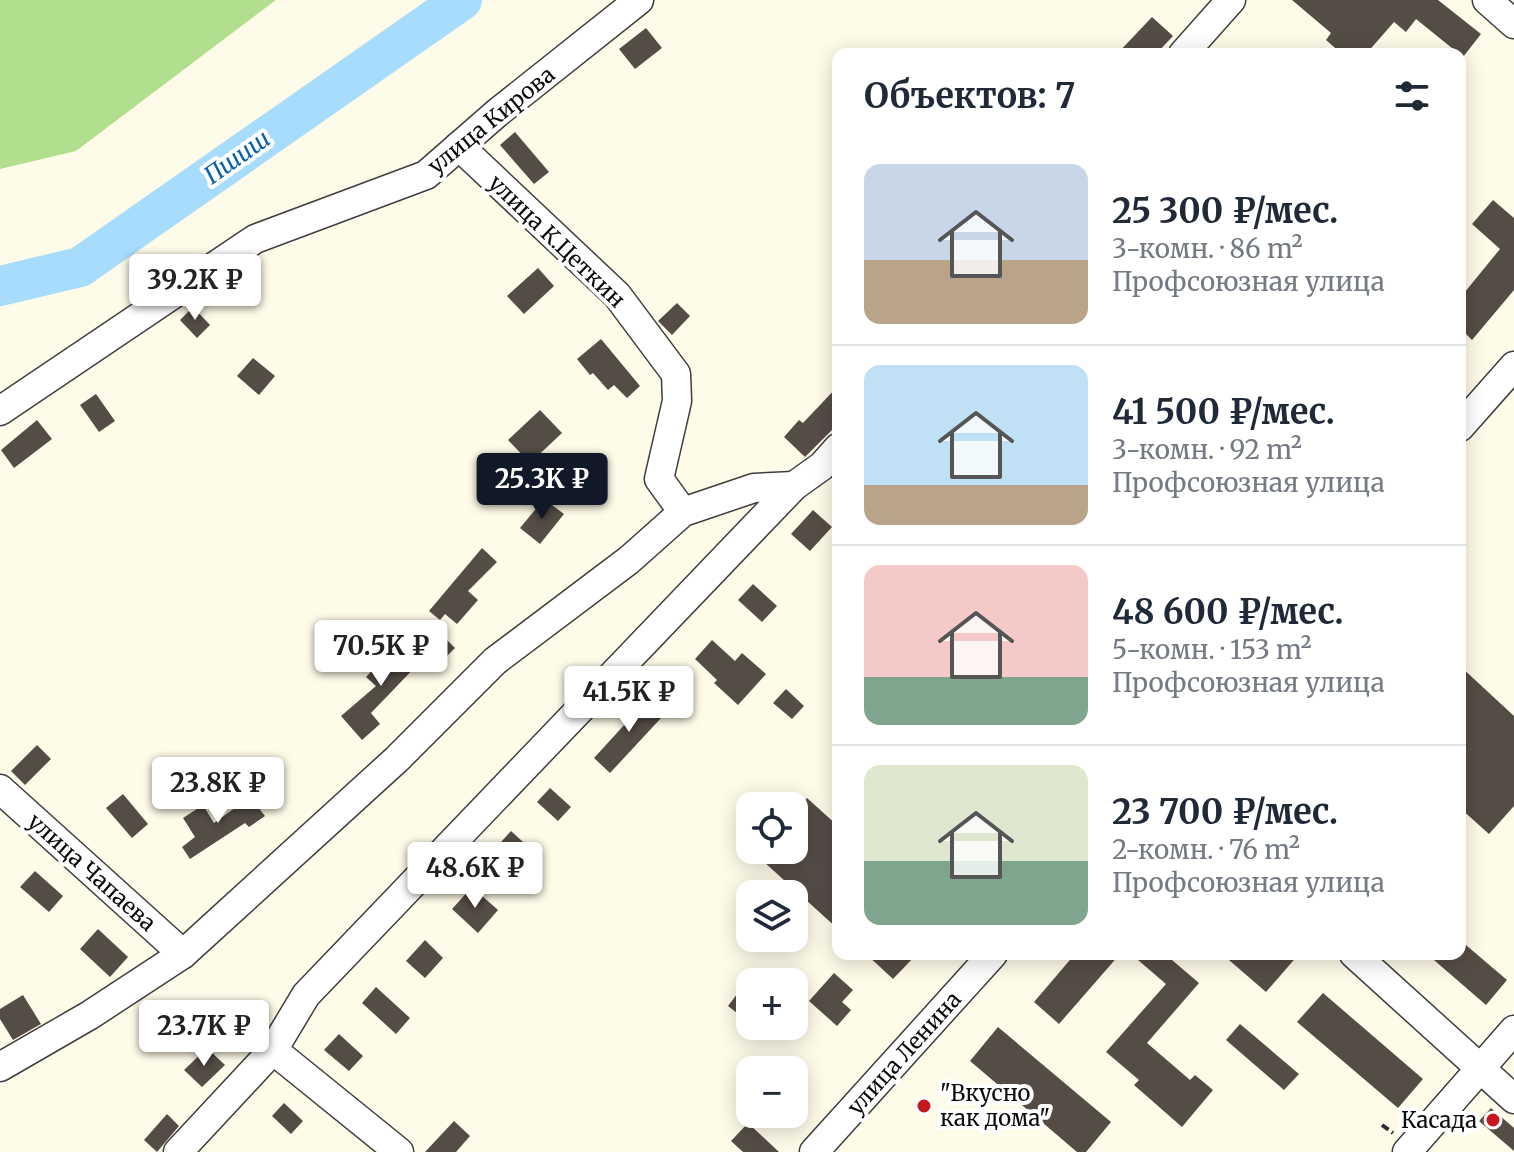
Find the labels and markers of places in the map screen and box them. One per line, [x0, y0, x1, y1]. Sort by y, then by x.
pin: 39.2K ₽ [121, 254, 269, 322]
pin: 25.3K ₽ [468, 453, 616, 521]
pin: 70.5K ₽ [307, 620, 455, 688]
pin: 41.5K ₽ [555, 666, 703, 734]
pin: 23.8K ₽ [144, 757, 292, 825]
pin: 48.6K ₽ [401, 842, 549, 910]
pin: 23.7K ₽ [130, 1000, 278, 1068]
place label: "Вкусно как дома" [940, 1079, 1050, 1132]
marker: "Вкусно как дома" [915, 1097, 933, 1115]
place label: Касада [1401, 1106, 1477, 1134]
marker: Касада [1484, 1111, 1502, 1129]

